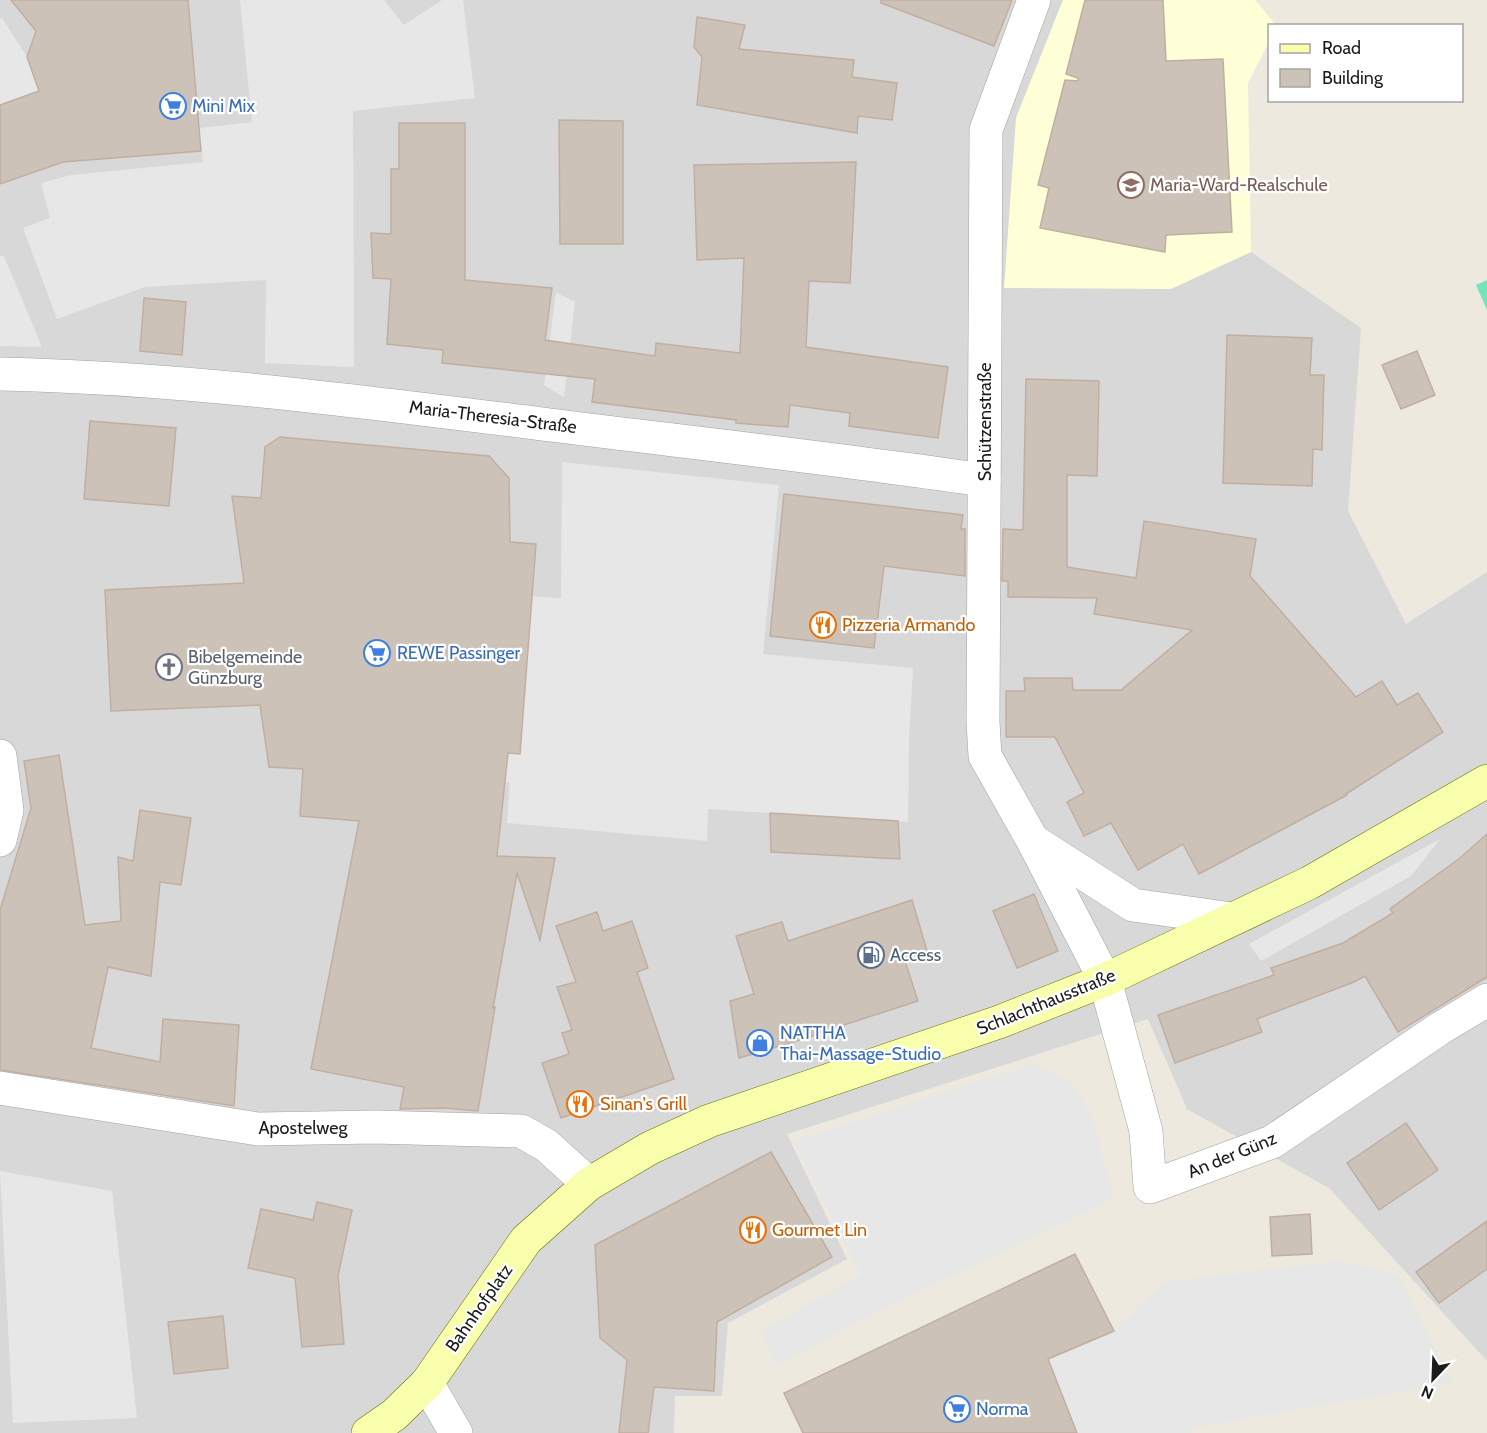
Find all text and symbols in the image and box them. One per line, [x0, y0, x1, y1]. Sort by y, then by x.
legend [1268, 24, 1463, 102]
text: Road [1322, 37, 1361, 59]
text: Building [1322, 67, 1384, 89]
supermarket icon: Mini Mix [158, 91, 188, 121]
place label: Mini Mix [192, 95, 255, 117]
school or university icon: Maria-Ward-Realschule [1116, 170, 1146, 200]
place label: Maria-Ward-Realschule [1150, 174, 1328, 196]
street label: Schützenstraße [974, 363, 996, 481]
street label: Maria-Theresia-Straße [408, 396, 578, 438]
restaurant icon: Pizzeria Armando [808, 610, 838, 640]
place label: Pizzeria Armando [842, 614, 975, 636]
supermarket icon: REWE Passinger [362, 638, 392, 668]
place label: REWE Passinger [397, 642, 521, 664]
place label: Bibelgemeinde Günzburg [188, 646, 302, 689]
church icon: Bibelgemeinde Günzburg [154, 652, 184, 682]
fuel station icon: Access [856, 940, 886, 970]
place label: Access [890, 944, 941, 966]
street label: Schlachthausstraße [973, 964, 1119, 1040]
place label: NATTHA Thai-Massage-Studio [780, 1022, 941, 1065]
shop icon: NATTHA Thai-Massage-Studio [745, 1028, 775, 1058]
restaurant icon: Sinan's Grill [565, 1089, 595, 1119]
place label: Sinan's Grill [600, 1093, 688, 1115]
street label: Apostelweg [259, 1117, 349, 1139]
street label: An der Günz [1184, 1127, 1280, 1183]
restaurant icon: Gourmet Lin [738, 1215, 768, 1245]
place label: Gourmet Lin [772, 1219, 867, 1241]
street label: Bahnhofplatz [441, 1259, 518, 1356]
north arrow [1403, 1349, 1463, 1409]
text: N [1418, 1381, 1436, 1403]
supermarket icon: Norma [942, 1394, 972, 1424]
place label: Norma [976, 1398, 1029, 1420]

